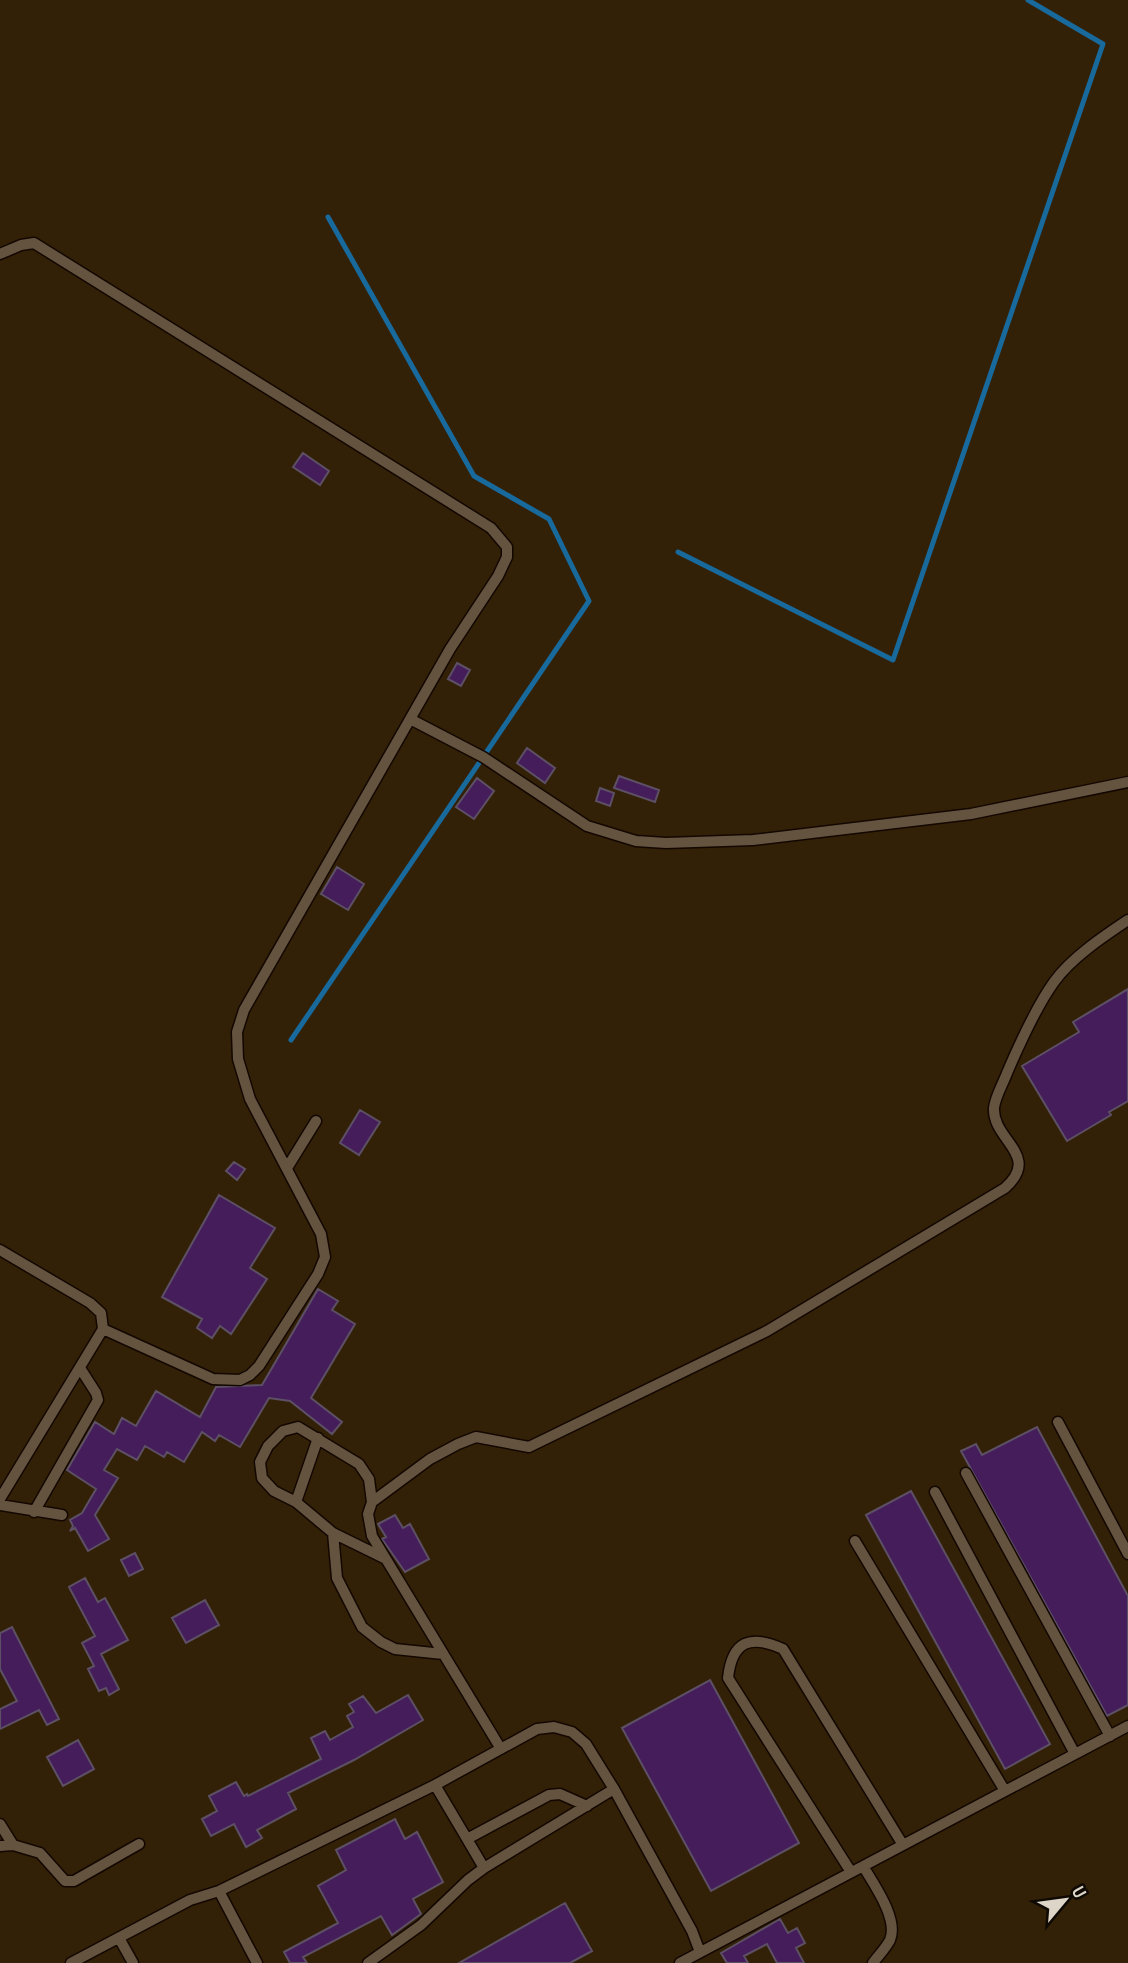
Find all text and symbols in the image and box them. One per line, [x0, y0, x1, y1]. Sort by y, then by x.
north arrow [1030, 1865, 1100, 1935]
text: U [1066, 1883, 1091, 1902]

